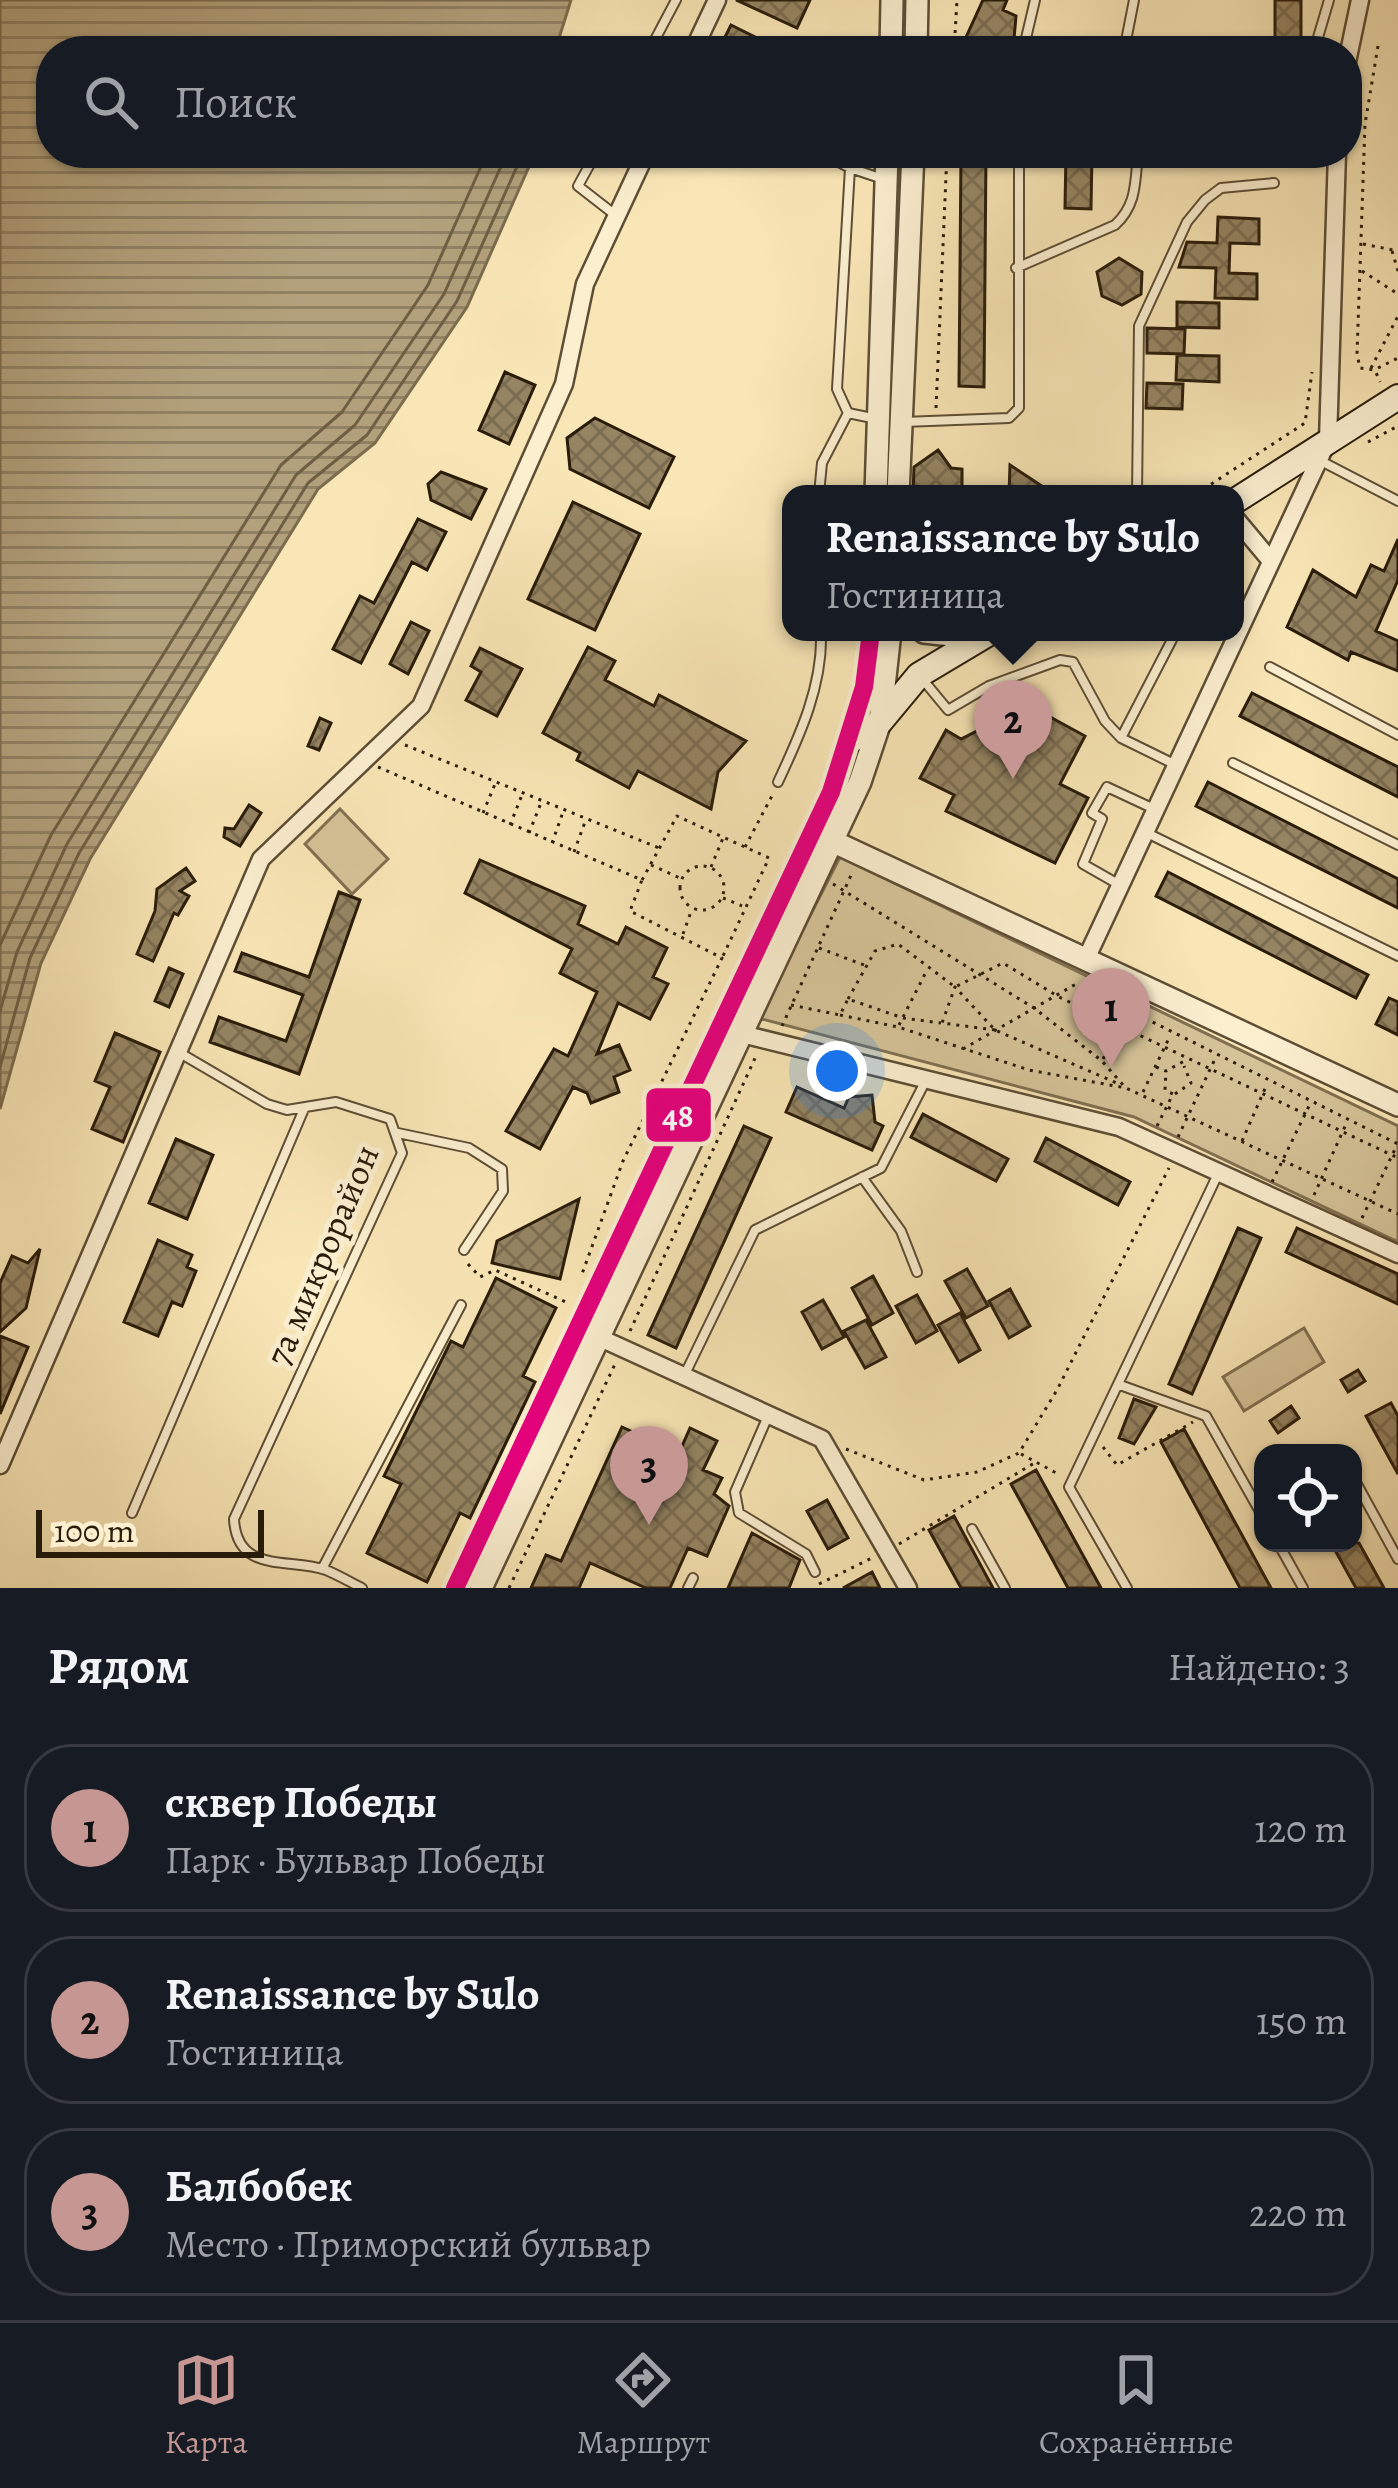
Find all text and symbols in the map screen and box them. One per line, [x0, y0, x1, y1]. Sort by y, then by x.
search box [36, 36, 1362, 168]
icon: search [78, 69, 144, 135]
text: Поиск [174, 71, 297, 133]
popup [782, 485, 1244, 641]
text: Renaissance by Sulo [826, 506, 1200, 568]
text: Гостиница [826, 568, 1004, 621]
pin: 2 [974, 680, 1052, 779]
pin: 1 [1072, 968, 1150, 1067]
your location [807, 1041, 867, 1101]
line badge: 48 [644, 1086, 713, 1144]
text: 48 [662, 1093, 694, 1138]
street label: 7а микрорайон [253, 1137, 391, 1373]
pin: 3 [610, 1426, 688, 1525]
map controls [1254, 1444, 1362, 1552]
button: locate [1254, 1444, 1362, 1552]
scale bar [36, 1504, 264, 1557]
text: 100 m [54, 1508, 134, 1553]
text: Рядом [48, 1631, 190, 1701]
text: Найдено: 3 [1168, 1640, 1350, 1693]
text: сквер Победы [165, 1771, 437, 1833]
text: 1 [83, 1802, 97, 1855]
text: 120 m [1254, 1802, 1347, 1855]
text: Парк · Бульвар Победы [165, 1833, 546, 1886]
text: Renaissance by Sulo [165, 1963, 540, 2025]
text: 2 [81, 1994, 99, 2047]
text: 150 m [1256, 1994, 1347, 2047]
text: Гостиница [165, 2025, 344, 2078]
text: Балбобек [165, 2155, 352, 2217]
text: 3 [82, 2186, 98, 2239]
text: 220 m [1249, 2186, 1347, 2239]
text: Место · Приморский бульвар [165, 2217, 651, 2270]
tab: Карта [164, 2347, 248, 2464]
tab: Маршрут [576, 2347, 710, 2464]
tab: Сохранённые [1039, 2347, 1234, 2464]

